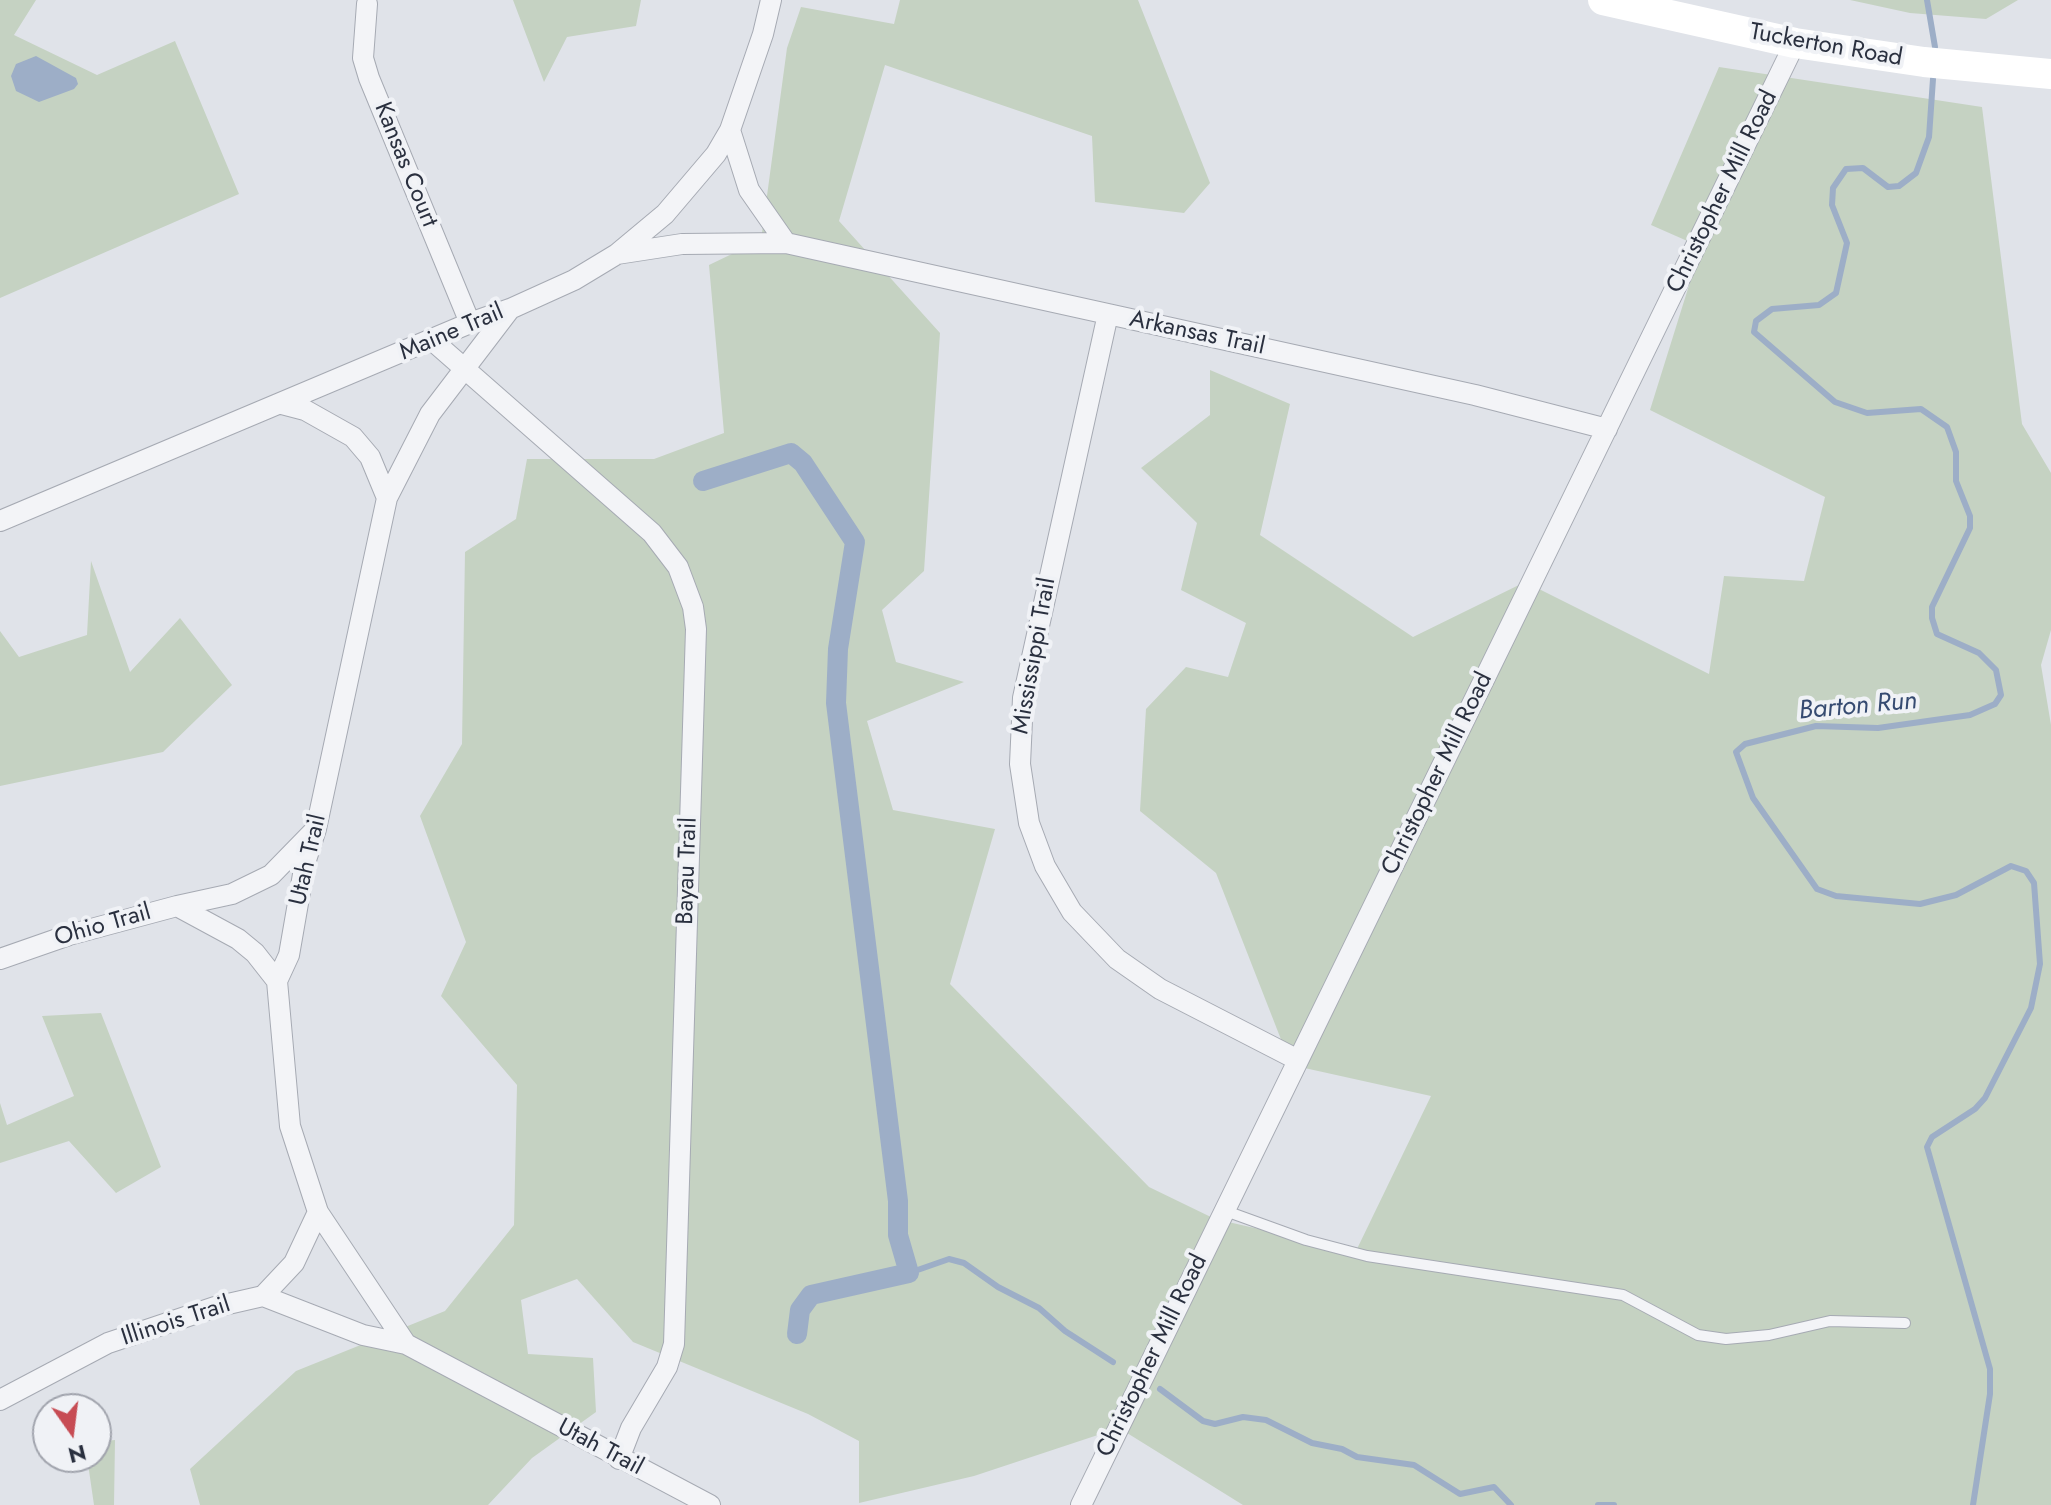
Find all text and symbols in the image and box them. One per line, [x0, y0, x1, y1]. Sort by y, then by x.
street label: Tuckerton Road [1747, 18, 1905, 74]
street label: Christopher Mill Road [1661, 86, 1785, 298]
street label: Kansas Court [367, 98, 443, 232]
street label: Maine Trail [396, 298, 508, 368]
street label: Arkansas Trail [1127, 306, 1267, 362]
street label: Mississippi Trail [1007, 575, 1063, 737]
street label: Christopher Mill Road [1376, 668, 1500, 880]
water label: Barton Run [1798, 686, 1918, 728]
street label: Utah Trail [285, 811, 333, 909]
street label: Bayau Trail [672, 817, 704, 925]
street label: Ohio Trail [52, 899, 154, 953]
street label: Christopher Mill Road [1091, 1250, 1215, 1462]
street label: Illinois Trail [118, 1291, 234, 1353]
north arrow [32, 1393, 112, 1473]
street label: Utah Trail [552, 1413, 648, 1483]
text: N [65, 1437, 90, 1472]

